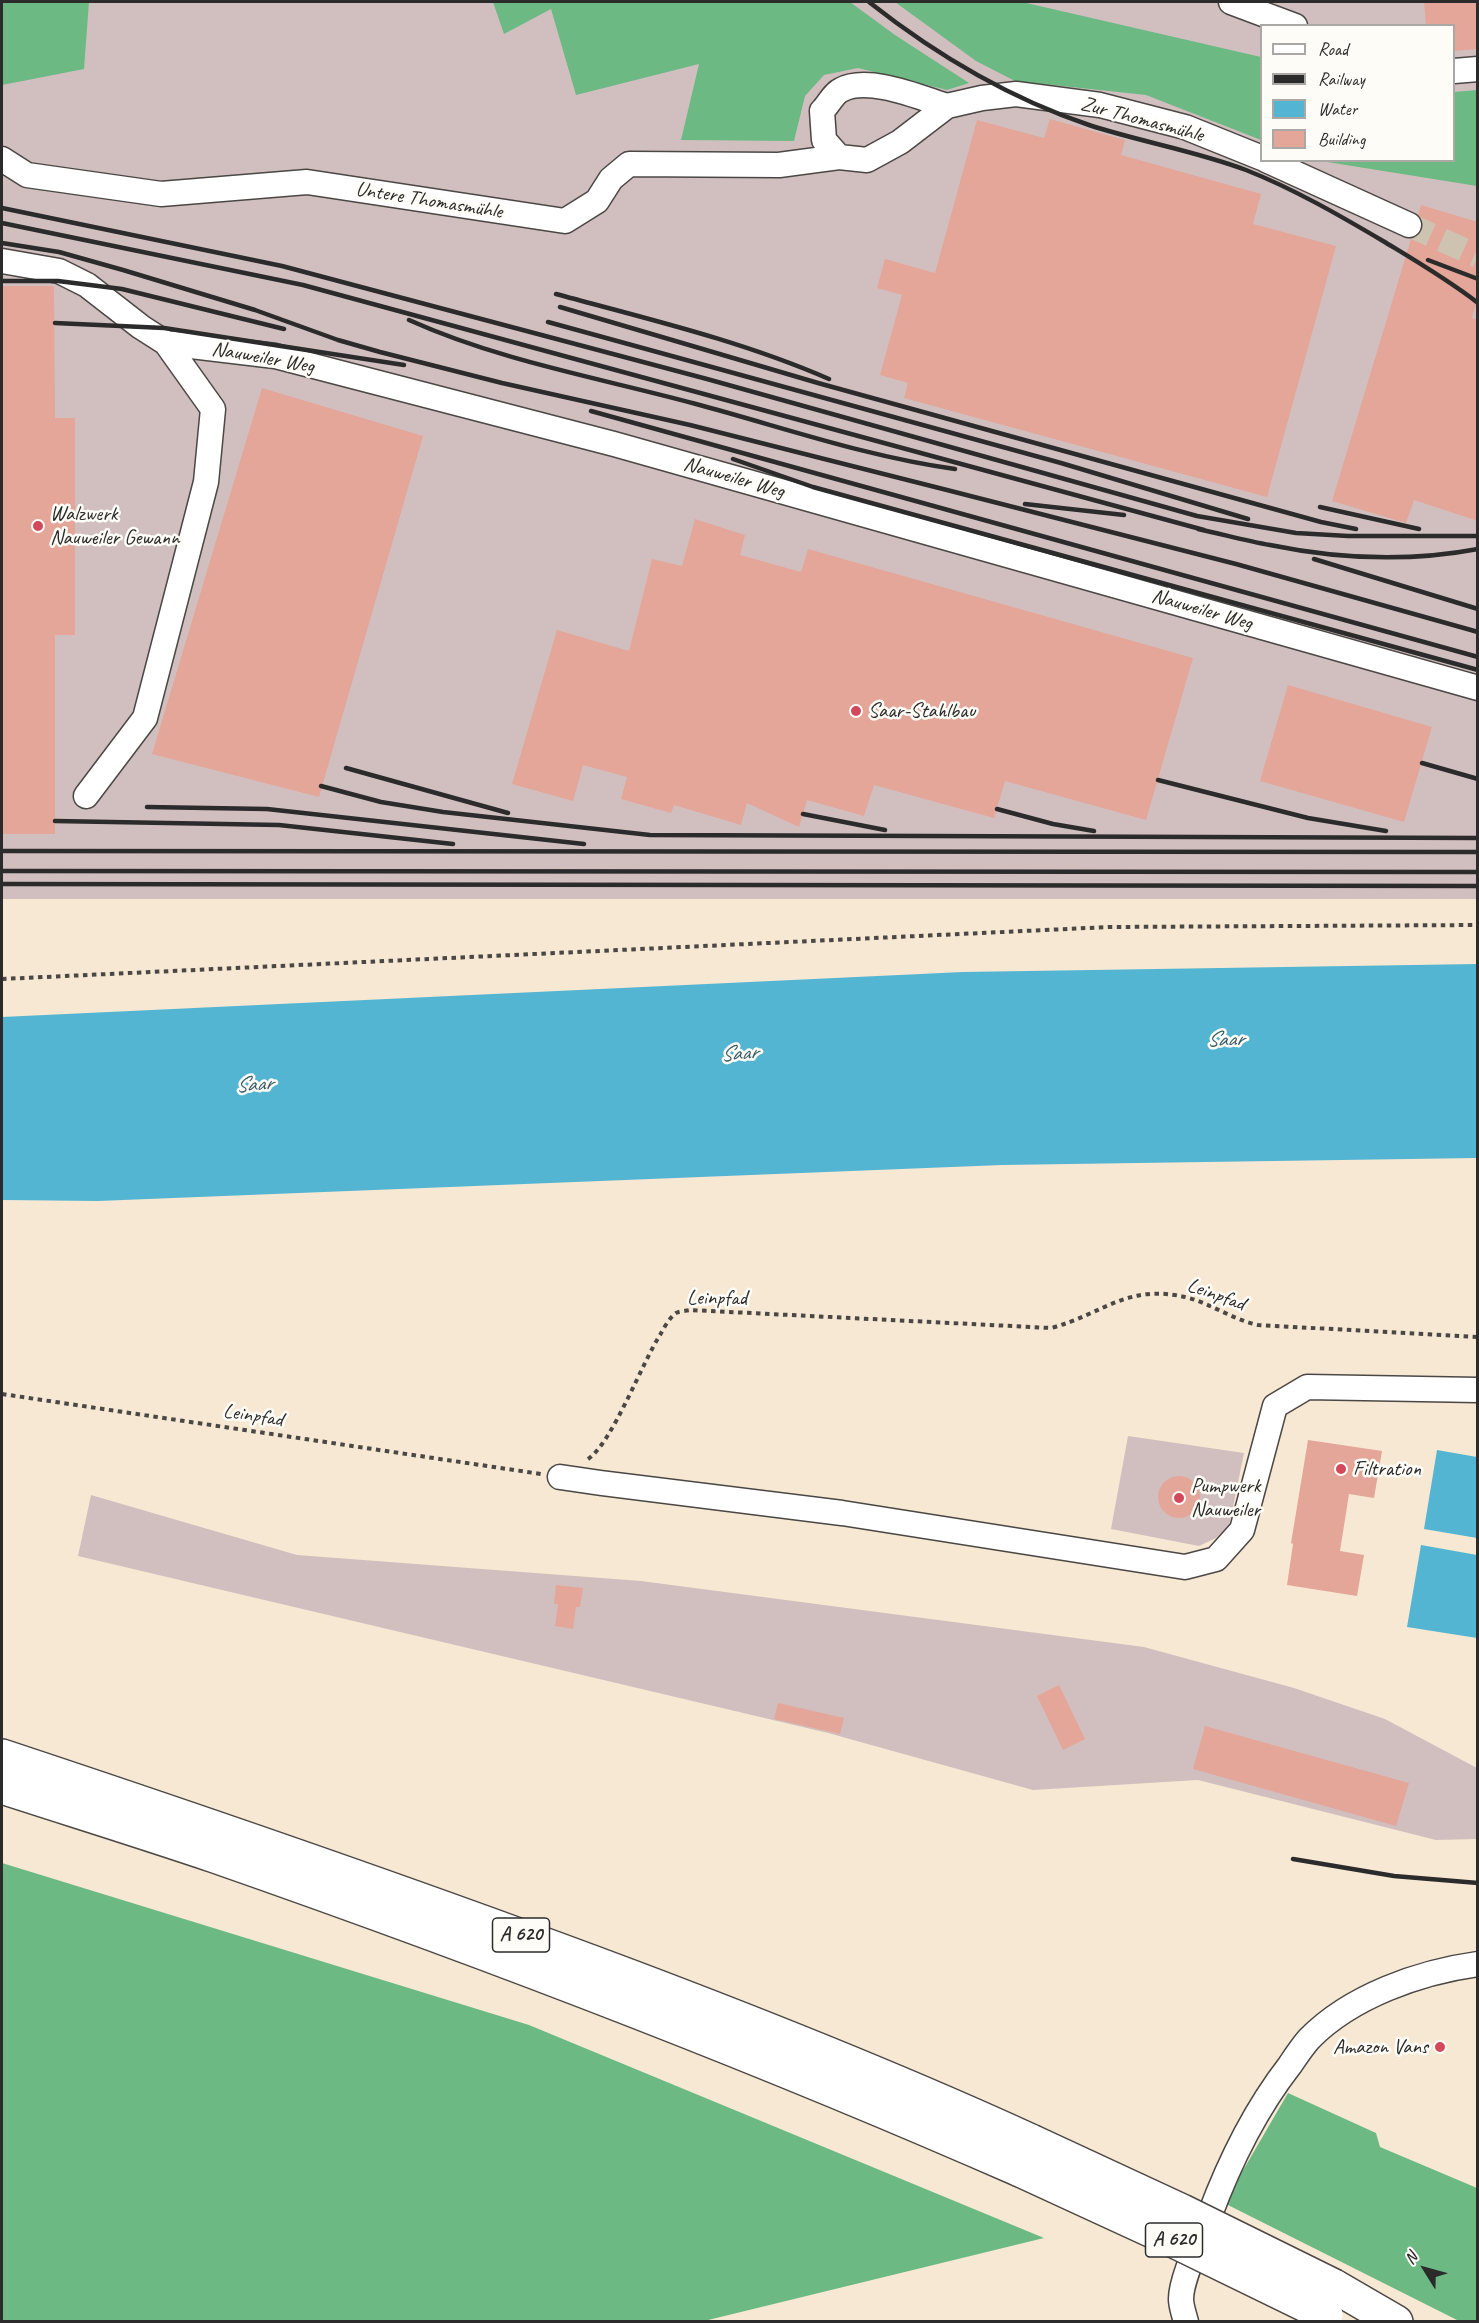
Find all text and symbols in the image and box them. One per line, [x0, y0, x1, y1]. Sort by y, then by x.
legend [1260, 24, 1455, 162]
text: Road [1318, 38, 1348, 60]
text: Railway [1318, 68, 1365, 90]
street label: Zur Thomasmühle [1078, 92, 1206, 148]
text: Water [1318, 98, 1357, 120]
text: Building [1318, 128, 1365, 150]
street label: Untere Thomasmühle [354, 177, 504, 225]
street label: Nauweiler Weg [210, 337, 316, 379]
street label: Nauweiler Weg [681, 452, 787, 504]
place label: Walzwerk Nauweiler Gewann [50, 501, 179, 551]
marker: Walzwerk Nauweiler Gewann [31, 519, 45, 533]
street label: Nauweiler Weg [1149, 584, 1255, 636]
place label: Saar-Stahlbau [868, 698, 975, 724]
marker: Saar-Stahlbau [849, 704, 863, 718]
water label: Saar [1206, 1026, 1244, 1054]
water label: Saar [720, 1040, 758, 1068]
water label: Saar [235, 1071, 273, 1099]
street label: Leinpfad [1183, 1273, 1249, 1317]
street label: Leinpfad [687, 1285, 747, 1311]
street label: Leinpfad [221, 1399, 285, 1433]
place label: Filtration [1353, 1456, 1421, 1482]
marker: Filtration [1334, 1462, 1348, 1476]
place label: Pumpwerk Nauweiler [1191, 1473, 1260, 1523]
marker: Pumpwerk Nauweiler [1172, 1491, 1186, 1505]
road number: A 620 [492, 1918, 550, 1952]
place label: Amazon Vans [1333, 2034, 1428, 2060]
marker: Amazon Vans [1433, 2040, 1447, 2054]
road number: A 620 [1146, 2223, 1202, 2257]
north arrow [1395, 2239, 1455, 2299]
text: N [1400, 2248, 1422, 2268]

